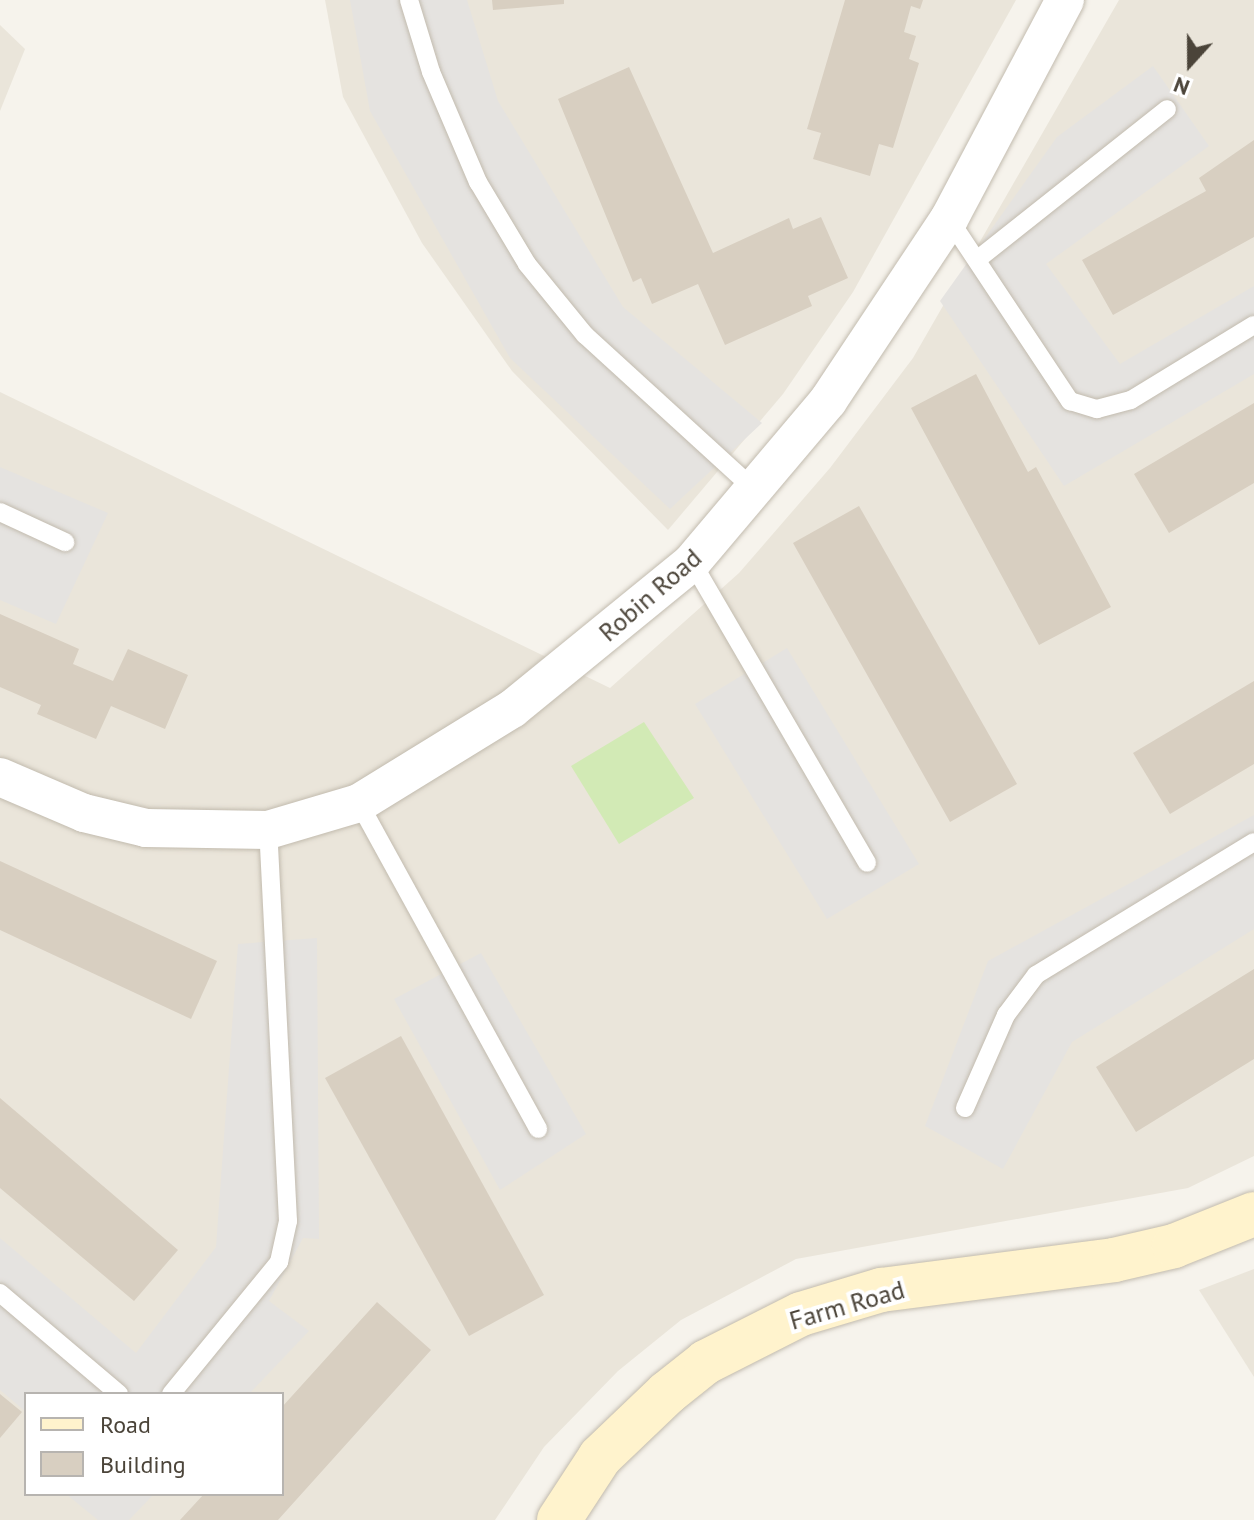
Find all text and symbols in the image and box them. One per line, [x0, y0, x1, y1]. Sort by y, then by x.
north arrow [1150, 24, 1230, 104]
text: N [1170, 71, 1193, 102]
street label: Robin Road [592, 542, 708, 648]
street label: Farm Road [786, 1274, 908, 1336]
legend [24, 1392, 284, 1496]
text: Road [100, 1409, 151, 1440]
text: Building [100, 1449, 186, 1480]

